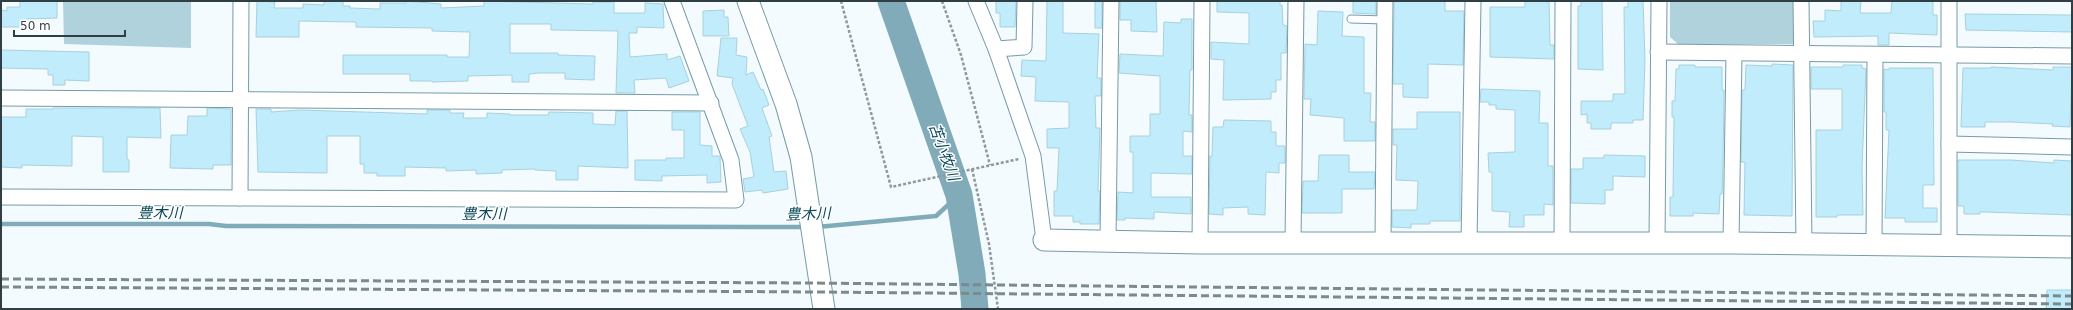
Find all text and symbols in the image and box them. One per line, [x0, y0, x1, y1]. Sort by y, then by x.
scale bar [14, 12, 125, 38]
text: 50 m [20, 19, 51, 33]
water label: 苫小牧川 [925, 121, 963, 185]
water label: 豊木川 [137, 204, 184, 222]
water label: 豊木川 [785, 204, 833, 224]
water label: 豊木川 [461, 205, 508, 223]

